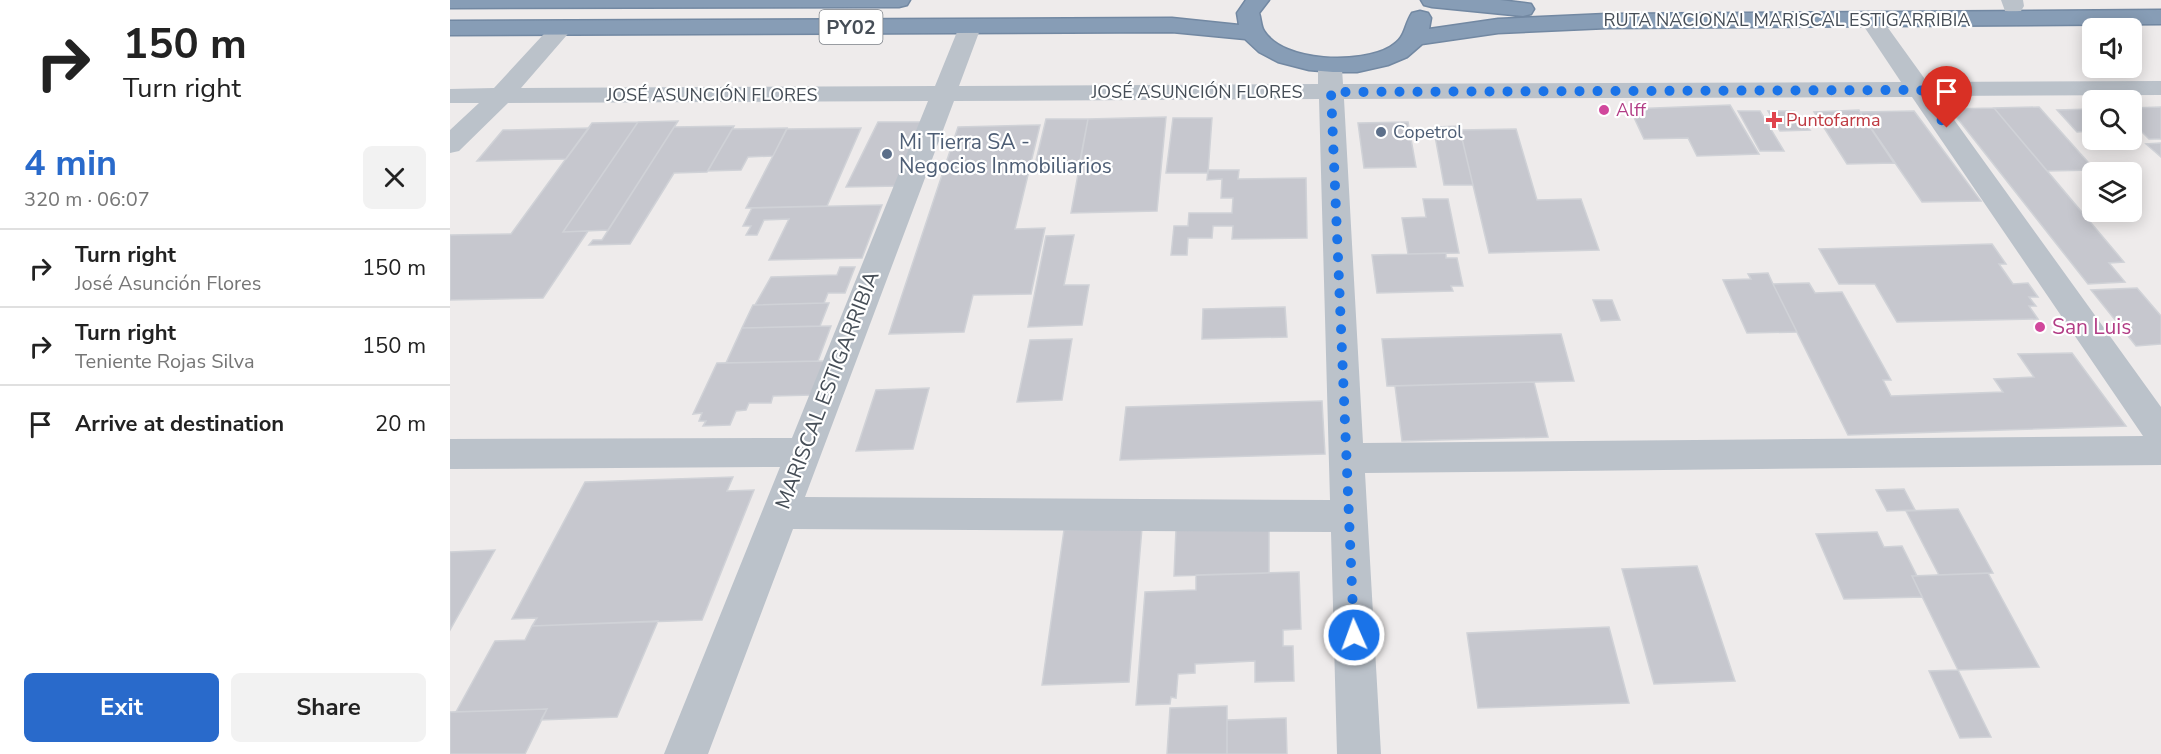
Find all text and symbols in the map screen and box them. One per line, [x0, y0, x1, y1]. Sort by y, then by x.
street label: RUTA NACIONAL MARISCAL ESTIGARRIBIA [1604, 8, 1970, 32]
road number: PY02 [820, 10, 882, 44]
text: 150 m [123, 16, 247, 73]
map controls [2082, 18, 2142, 222]
button: sound [2082, 18, 2142, 78]
icon: right [24, 24, 102, 102]
pin [1921, 66, 1972, 128]
text: Turn right [123, 70, 241, 107]
icon: arrive [1930, 75, 1963, 108]
street label: JOSÉ ASUNCIÓN FLORES [1090, 80, 1303, 104]
street label: JOSÉ ASUNCIÓN FLORES [605, 83, 818, 107]
button: search [2082, 90, 2142, 150]
place label: Alff [1616, 98, 1647, 122]
marker: Alff [1597, 103, 1611, 117]
place label: Puntofarma [1786, 108, 1881, 132]
marker: Puntofarma [1767, 113, 1781, 127]
place label: Copetrol [1393, 120, 1463, 144]
marker: Copetrol [1374, 125, 1388, 139]
place label: Mi Tierra SA - Negocios Inmobiliarios [899, 128, 1112, 180]
text: 4 min [24, 139, 117, 188]
button: close [363, 146, 426, 209]
marker: Mi Tierra SA - Negocios Inmobiliarios [880, 147, 894, 161]
button: layers [2082, 162, 2142, 222]
text: 320 m · 06:07 [24, 186, 150, 213]
text: Turn right [75, 240, 176, 270]
icon: right [24, 252, 57, 285]
text: 150 m [362, 253, 426, 283]
street label: MARISCAL ESTIGARRIBIA [769, 267, 885, 513]
text: José Asunción Flores [75, 270, 261, 297]
place label: San Luis [2052, 313, 2131, 341]
text: Turn right [75, 318, 176, 348]
marker: San Luis [2033, 320, 2047, 334]
icon: right [24, 330, 57, 363]
text: 150 m [362, 331, 426, 361]
text: Teniente Rojas Silva [75, 348, 255, 375]
icon: arrive [24, 408, 57, 441]
text: Arrive at destination [75, 409, 284, 439]
text: 20 m [375, 409, 426, 439]
position arrow [1322, 603, 1386, 667]
button: Exit [24, 673, 219, 742]
button: Share [231, 673, 426, 742]

